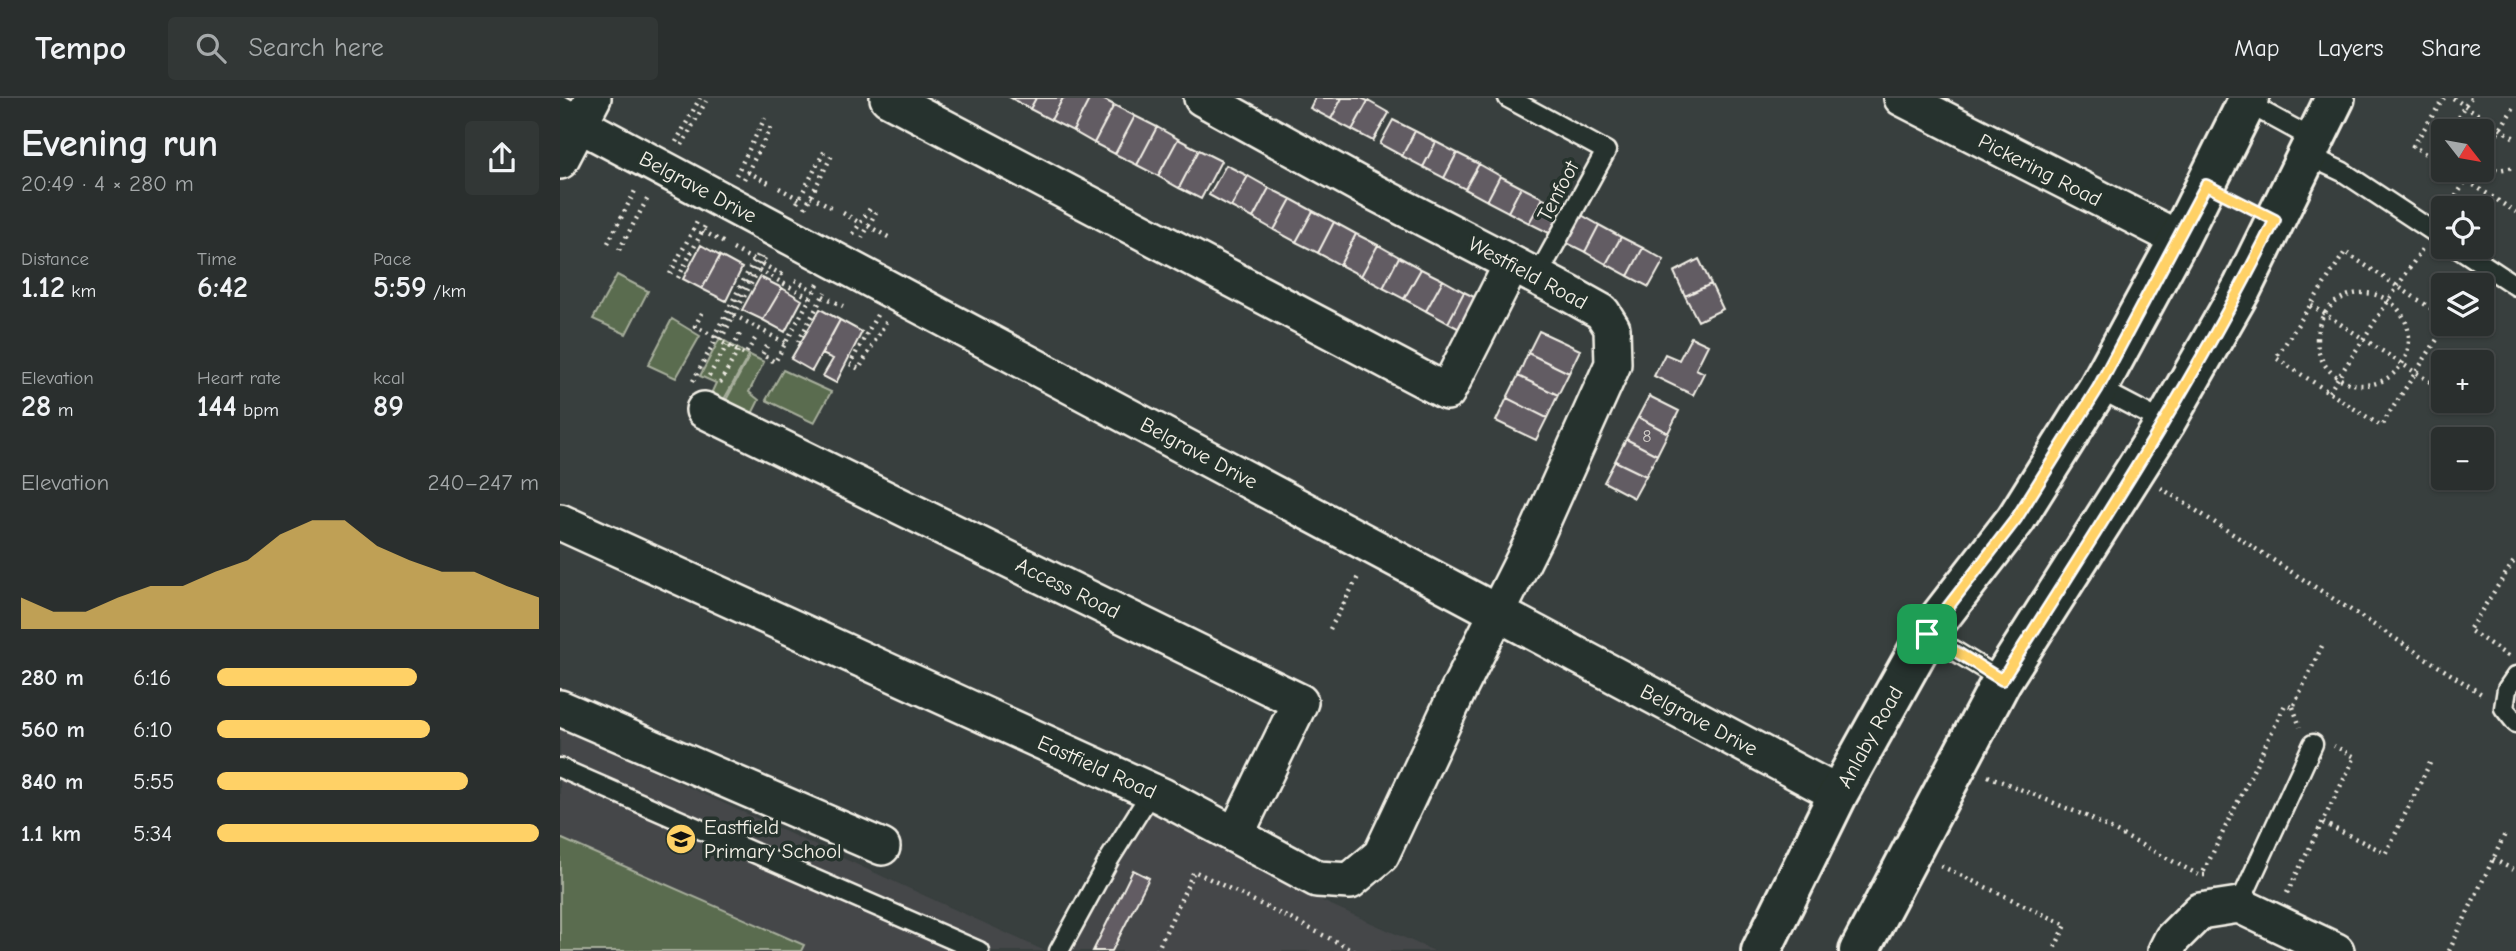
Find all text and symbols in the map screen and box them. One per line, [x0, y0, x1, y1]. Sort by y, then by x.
search box [168, 17, 658, 80]
text: Tempo [35, 29, 126, 67]
icon: search [192, 29, 230, 67]
text: Search here [248, 33, 384, 63]
text: Map [2234, 34, 2280, 62]
text: Layers [2318, 34, 2383, 62]
text: Share [2421, 34, 2481, 62]
north arrow [2431, 119, 2494, 182]
map controls [2431, 119, 2494, 490]
button: share [465, 121, 539, 195]
text: Evening run [21, 122, 218, 166]
street label: Pickering Road [1974, 129, 2106, 211]
street label: Belgrave Drive [635, 146, 761, 228]
street label: Tenfoot [1532, 156, 1584, 225]
text: 20:49 · 4 × 280 m [21, 170, 194, 197]
button: locate [2431, 196, 2494, 259]
street label: Westfield Road [1464, 232, 1592, 314]
text: Distance [21, 248, 89, 270]
text: Time [197, 248, 236, 270]
text: Pace [373, 248, 411, 270]
text: 1.12 [21, 270, 65, 305]
text: 6:42 [197, 270, 248, 305]
text: 5:59 [373, 270, 427, 305]
button: layers [2431, 273, 2494, 336]
text: km [65, 280, 96, 302]
text: /km [427, 280, 466, 302]
button: + [2431, 350, 2494, 413]
text: Elevation [21, 367, 94, 389]
text: Heart rate [197, 367, 281, 389]
text: kcal [373, 367, 405, 389]
text: 28 [21, 389, 51, 424]
text: 144 [197, 389, 237, 424]
text: 89 [373, 389, 404, 424]
text: m [51, 399, 73, 421]
text: bpm [237, 399, 279, 421]
street label: Belgrave Drive [1136, 412, 1262, 494]
house number: 8 [1642, 426, 1652, 447]
button: − [2431, 427, 2494, 490]
text: Elevation [21, 469, 109, 496]
text: 240–247 m [428, 469, 539, 496]
street label: Access Road [1012, 552, 1124, 624]
pin [1897, 604, 1957, 664]
icon: arrive [1908, 615, 1946, 653]
text: 280 m [21, 664, 84, 691]
text: 6:16 [133, 664, 171, 691]
street label: Belgrave Drive [1636, 679, 1762, 761]
street label: Anlaby Road [1832, 682, 1908, 792]
text: 560 m [21, 716, 85, 743]
text: 6:10 [133, 716, 173, 743]
street label: Eastfield Road [1034, 730, 1160, 804]
text: 840 m [21, 768, 83, 795]
text: 5:55 [133, 768, 175, 795]
place label: Eastfield Primary School [704, 815, 842, 863]
text: 1.1 km [21, 820, 81, 847]
text: 5:34 [133, 820, 172, 847]
school or university icon: Eastfield Primary School [664, 822, 698, 856]

